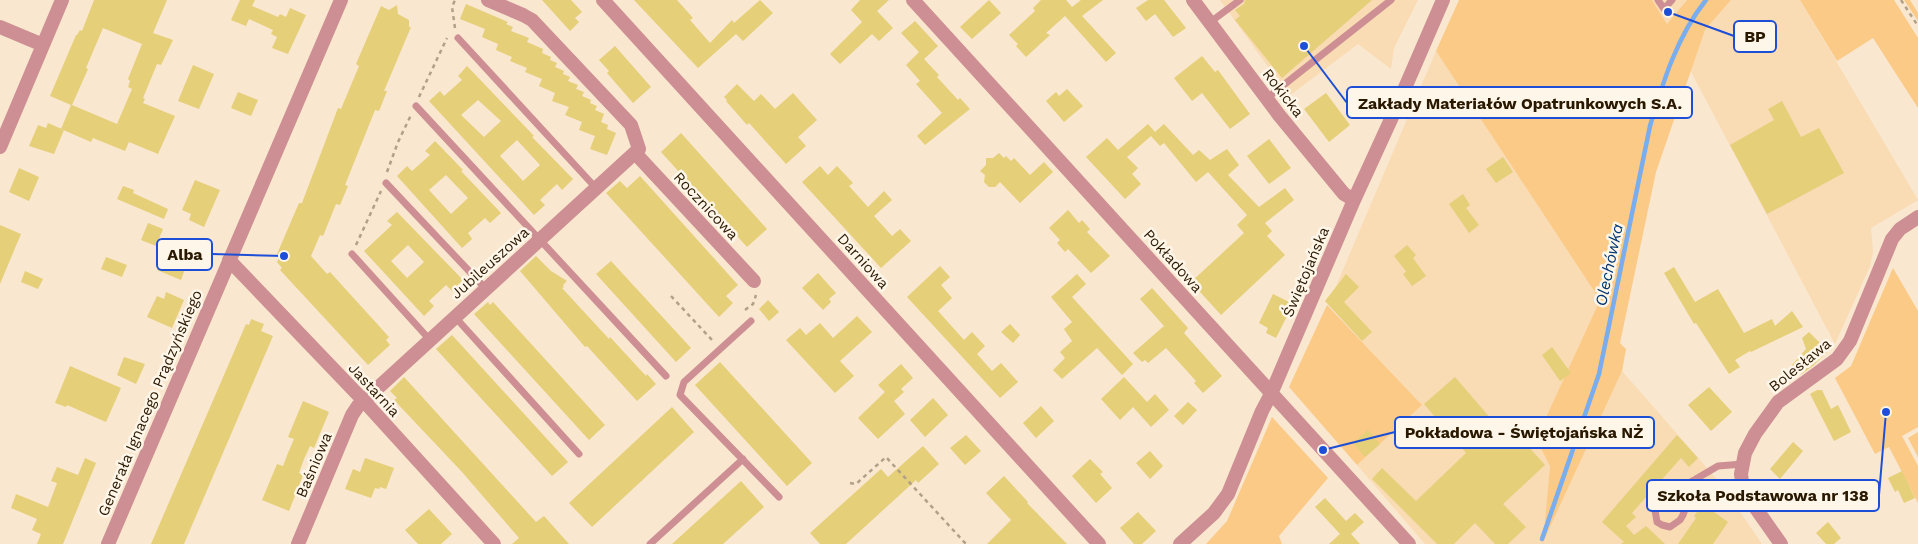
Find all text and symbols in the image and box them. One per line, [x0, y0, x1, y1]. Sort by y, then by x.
callout: BP [1734, 21, 1776, 52]
text: BP [1744, 27, 1766, 46]
street label: Rokicka [1259, 65, 1308, 121]
callout: Zakłady Materiałów Opatrunkowych S.A. [1347, 87, 1692, 118]
text: Zakłady Materiałów Opatrunkowych S.A. [1358, 94, 1682, 113]
street label: Rocznicowa [670, 168, 742, 244]
water label: Olechówka [1591, 222, 1627, 308]
street label: Jubileuszowa [447, 223, 533, 303]
street label: Świętojańska [1278, 223, 1333, 320]
street label: Pokładowa [1140, 226, 1207, 297]
street label: Darniowa [833, 230, 893, 293]
callout: Alba [157, 239, 212, 270]
text: Alba [167, 245, 203, 264]
street label: Generała Ignacego Prądzyńskiego [94, 287, 206, 519]
street label: Bolesława [1765, 334, 1835, 396]
street label: Jastarnia [344, 359, 404, 421]
callout: Pokładowa - Świętojańska NŻ [1395, 417, 1654, 448]
text: Pokładowa - Świętojańska NŻ [1405, 423, 1643, 442]
street label: Baśniowa [292, 429, 336, 500]
callout: Szkoła Podstawowa nr 138 [1647, 480, 1879, 511]
text: Szkoła Podstawowa nr 138 [1657, 486, 1869, 505]

